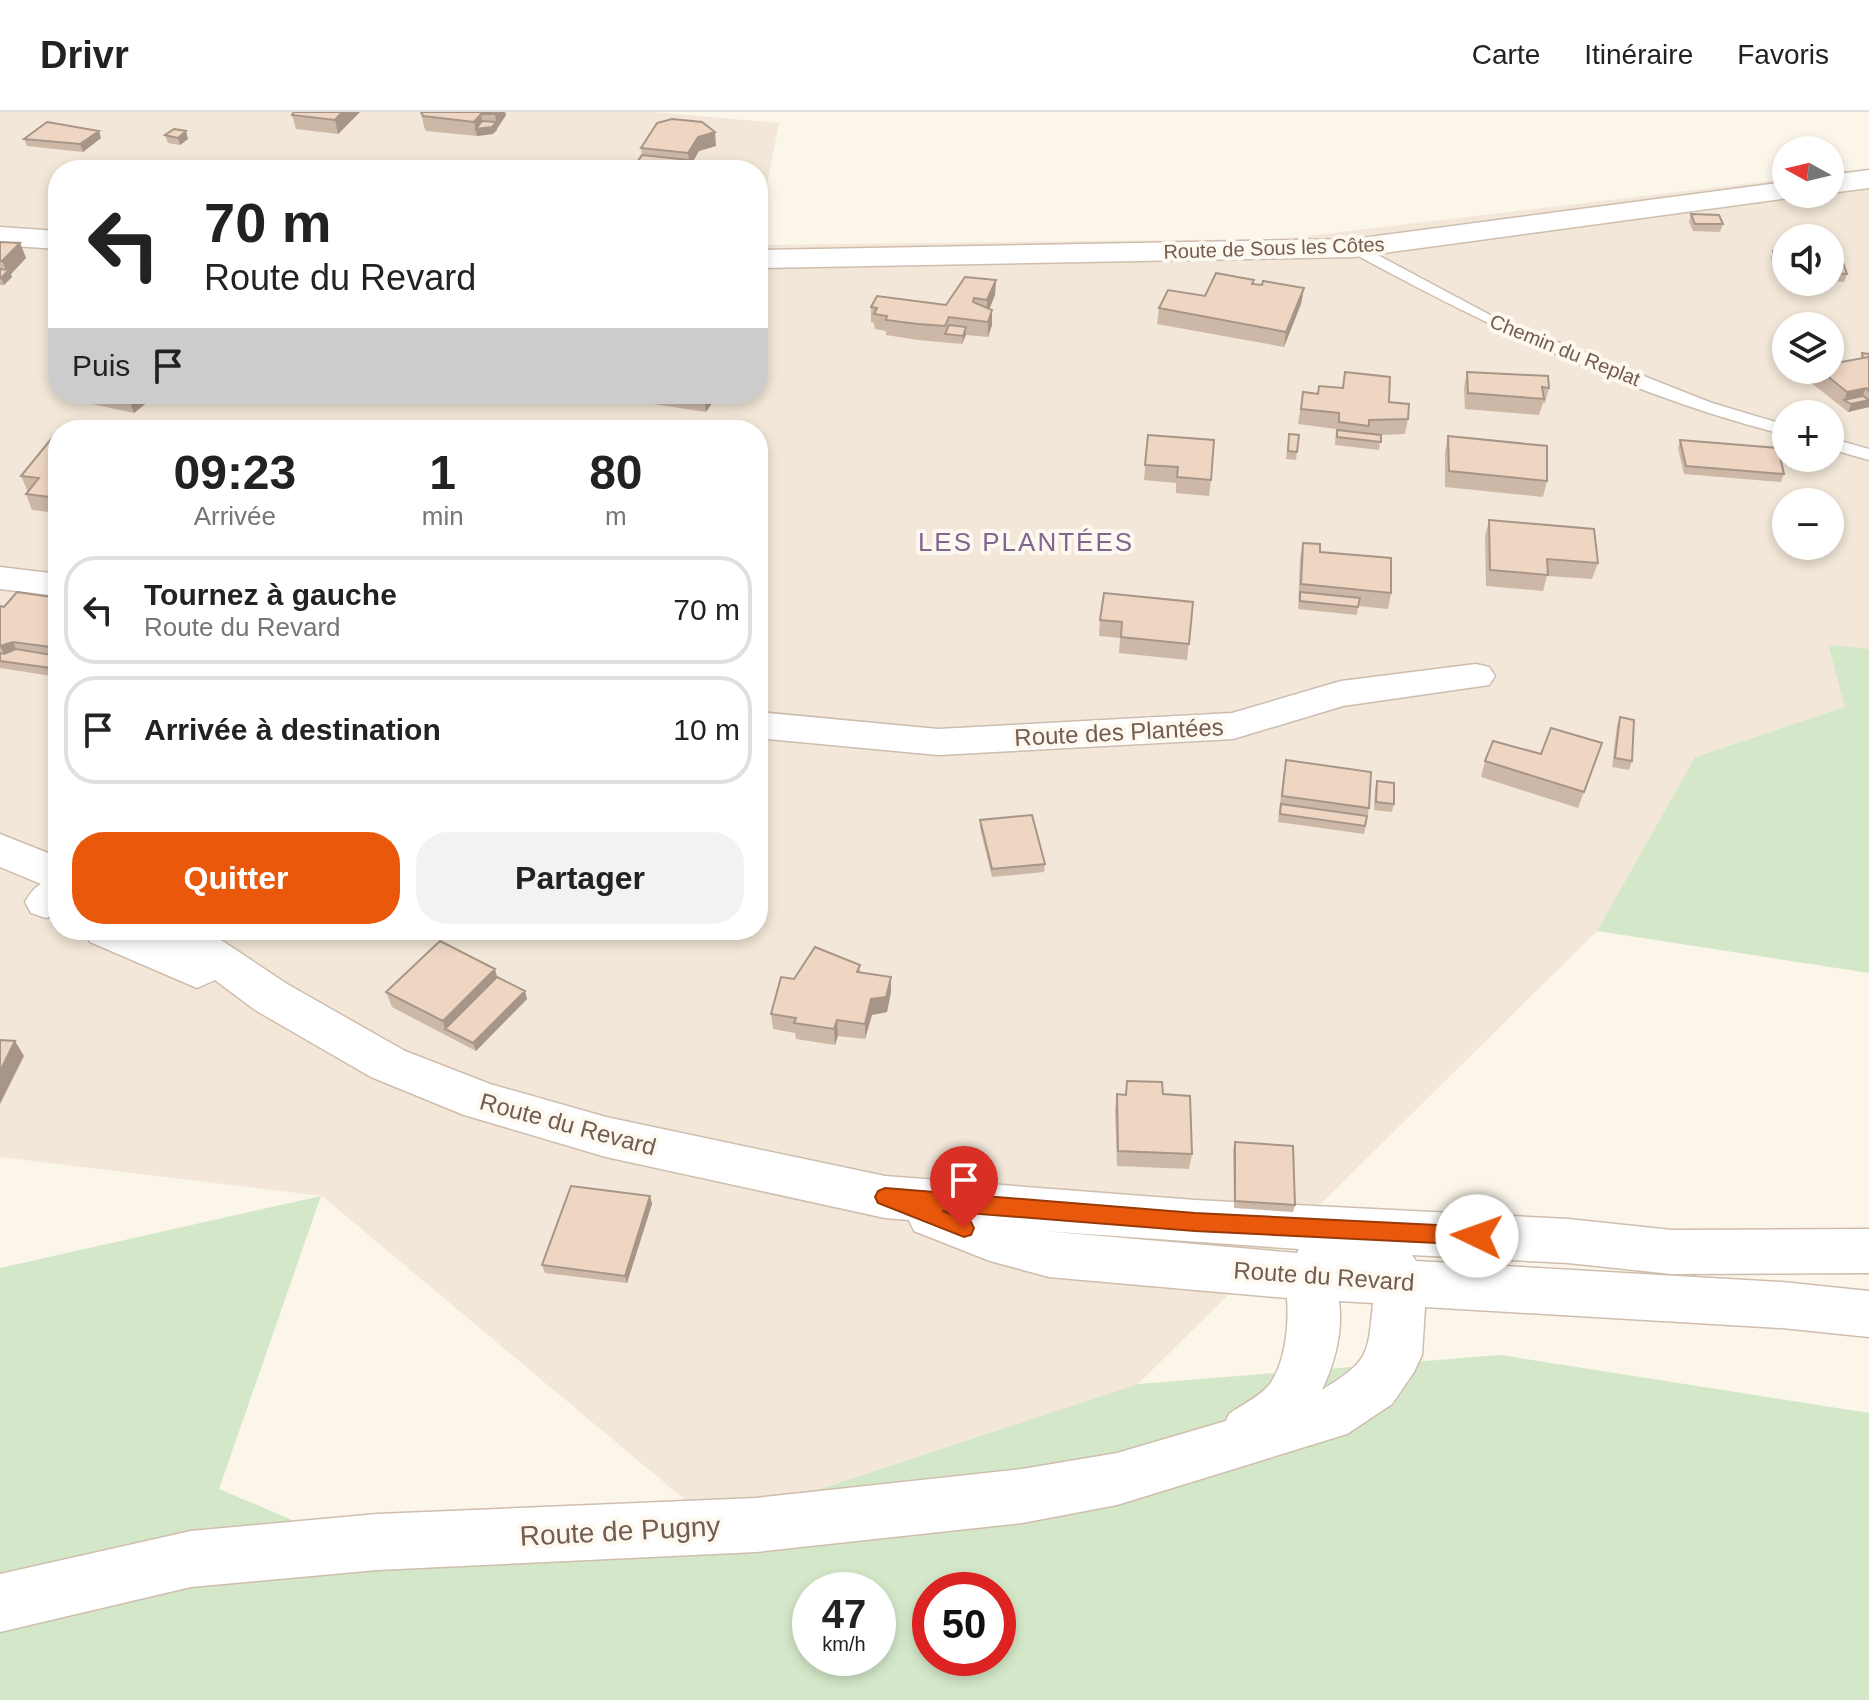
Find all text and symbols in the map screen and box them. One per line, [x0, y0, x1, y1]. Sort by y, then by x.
text: Drivr [40, 34, 129, 76]
text: Carte [1472, 39, 1540, 70]
text: Itinéraire [1584, 39, 1693, 70]
text: Favoris [1737, 39, 1829, 70]
north arrow [1772, 136, 1844, 208]
map controls [1772, 136, 1844, 560]
text: 70 m [204, 191, 332, 254]
icon: left [72, 192, 176, 296]
button: sound [1772, 224, 1844, 296]
street label: Route de Sous les Côtes [1163, 233, 1385, 263]
text: Route du Revard [204, 257, 476, 298]
street label: Chemin du Replat [1487, 310, 1644, 390]
button: layers [1772, 312, 1844, 384]
icon: arrive [146, 344, 190, 388]
text: Puis [72, 349, 130, 382]
button: + [1772, 400, 1844, 472]
text: 09:23 [173, 446, 296, 499]
text: 1 [429, 446, 456, 499]
text: 80 [589, 446, 643, 499]
button: − [1772, 488, 1844, 560]
text: Arrivée [194, 501, 276, 531]
text: min [422, 501, 464, 531]
text: m [605, 501, 627, 531]
district label: LES PLANTÉES [918, 527, 1134, 557]
text: Tournez à gauche [144, 578, 397, 611]
icon: left [76, 588, 120, 632]
text: 70 m [673, 593, 740, 626]
text: Route du Revard [144, 612, 341, 642]
icon: arrive [76, 708, 120, 752]
text: Arrivée à destination [144, 713, 441, 746]
text: 10 m [673, 713, 740, 746]
street label: Route des Plantées [1014, 713, 1224, 751]
button: Quitter [72, 832, 400, 924]
button: Partager [416, 832, 744, 924]
street label: Route du Revard [477, 1087, 659, 1161]
pin [930, 1146, 998, 1228]
icon: arrive [942, 1158, 986, 1202]
position arrow [1435, 1194, 1519, 1278]
street label: Route du Revard [1233, 1256, 1415, 1296]
street label: Route de Pugny [519, 1510, 721, 1552]
speed limit sign: 50 [912, 1572, 1016, 1676]
text: 47 [822, 1592, 866, 1636]
text: km/h [822, 1633, 866, 1655]

